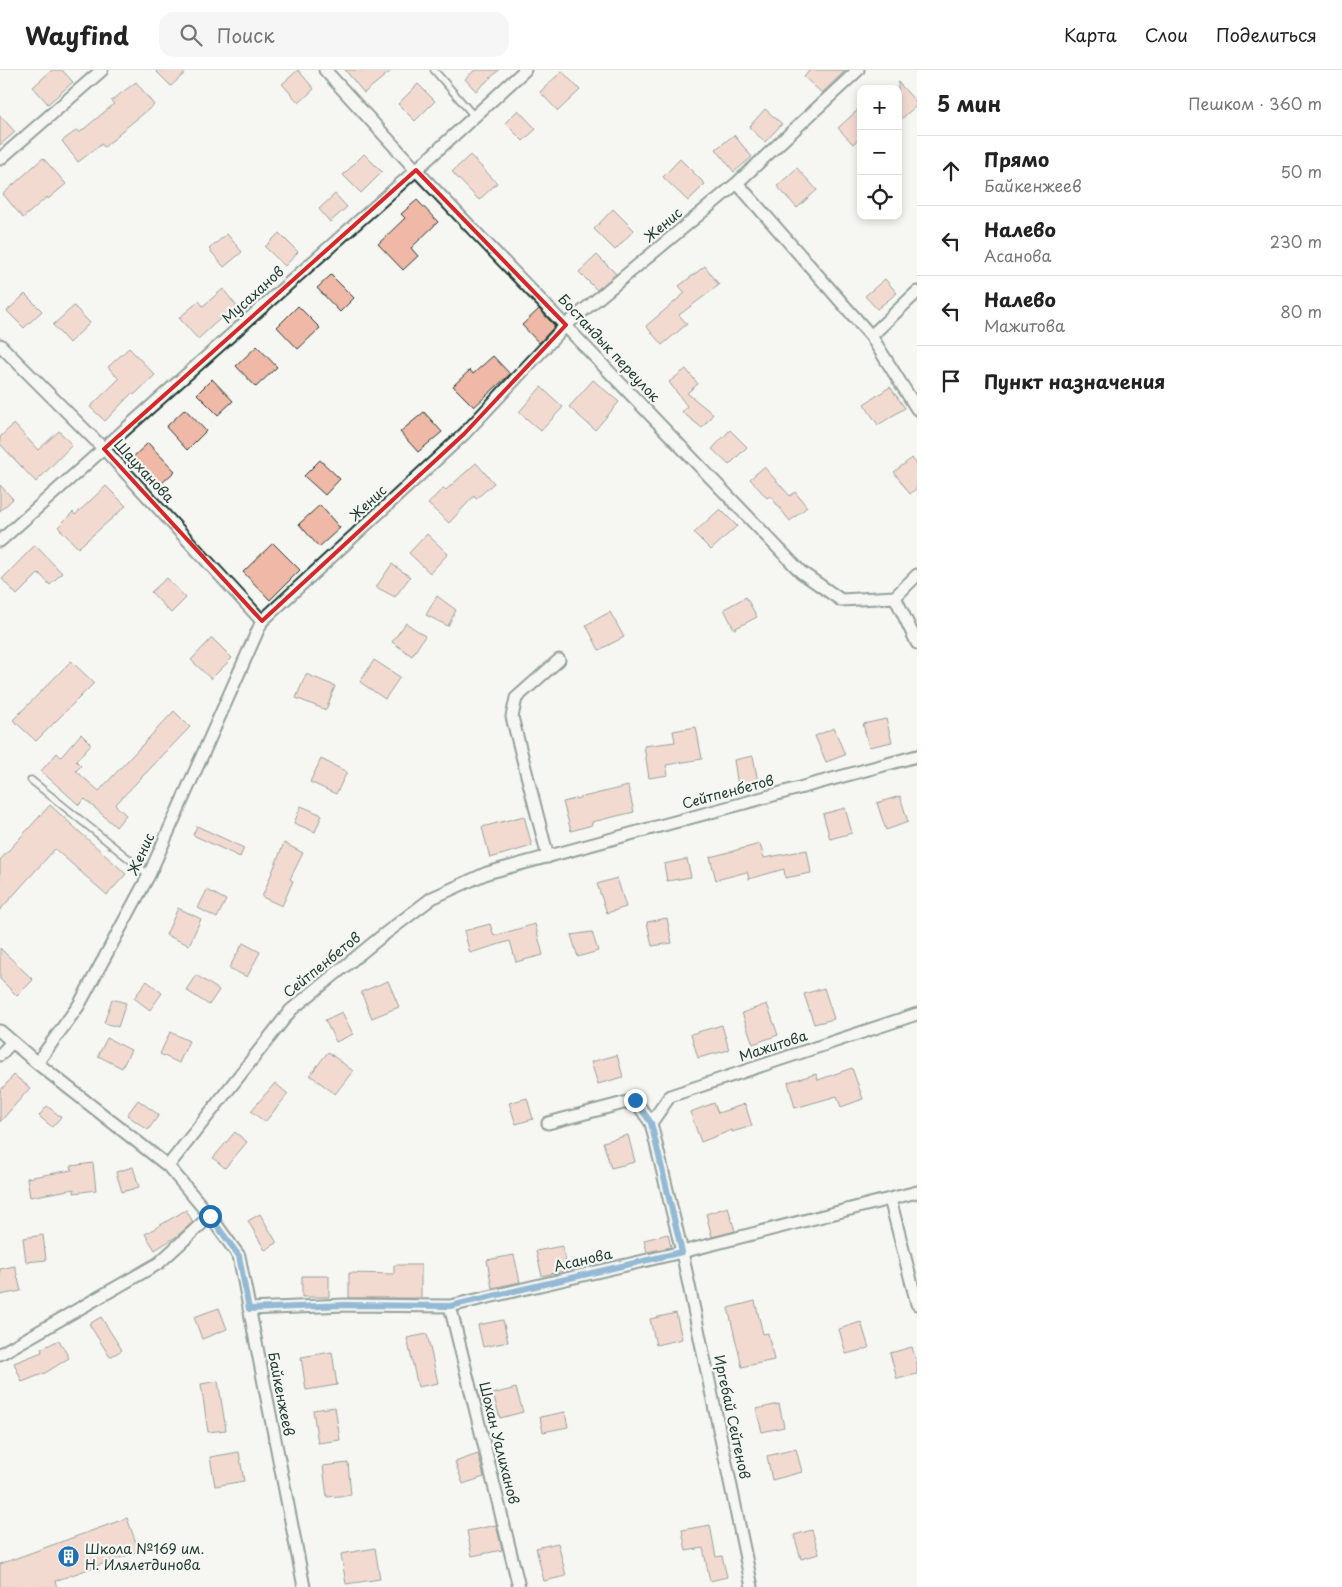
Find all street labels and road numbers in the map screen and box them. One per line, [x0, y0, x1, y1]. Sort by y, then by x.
street label: Женис [639, 202, 687, 247]
street label: Мусаханов [217, 261, 288, 328]
street label: Бостандык переулок [554, 289, 666, 407]
street label: Шауханова [109, 434, 180, 507]
street label: Женис [344, 480, 391, 525]
street label: Сейтпенбетов [680, 769, 776, 814]
street label: Женис [122, 829, 160, 878]
street label: Сейтпенбетов [278, 927, 365, 1002]
street label: Мажитова [736, 1025, 810, 1066]
street label: Асанова [552, 1243, 614, 1276]
street label: Байкенжеев [263, 1350, 300, 1438]
street label: Иргебай Сейтенов [709, 1353, 756, 1481]
street label: Шохан Уалиханов [474, 1379, 525, 1506]

